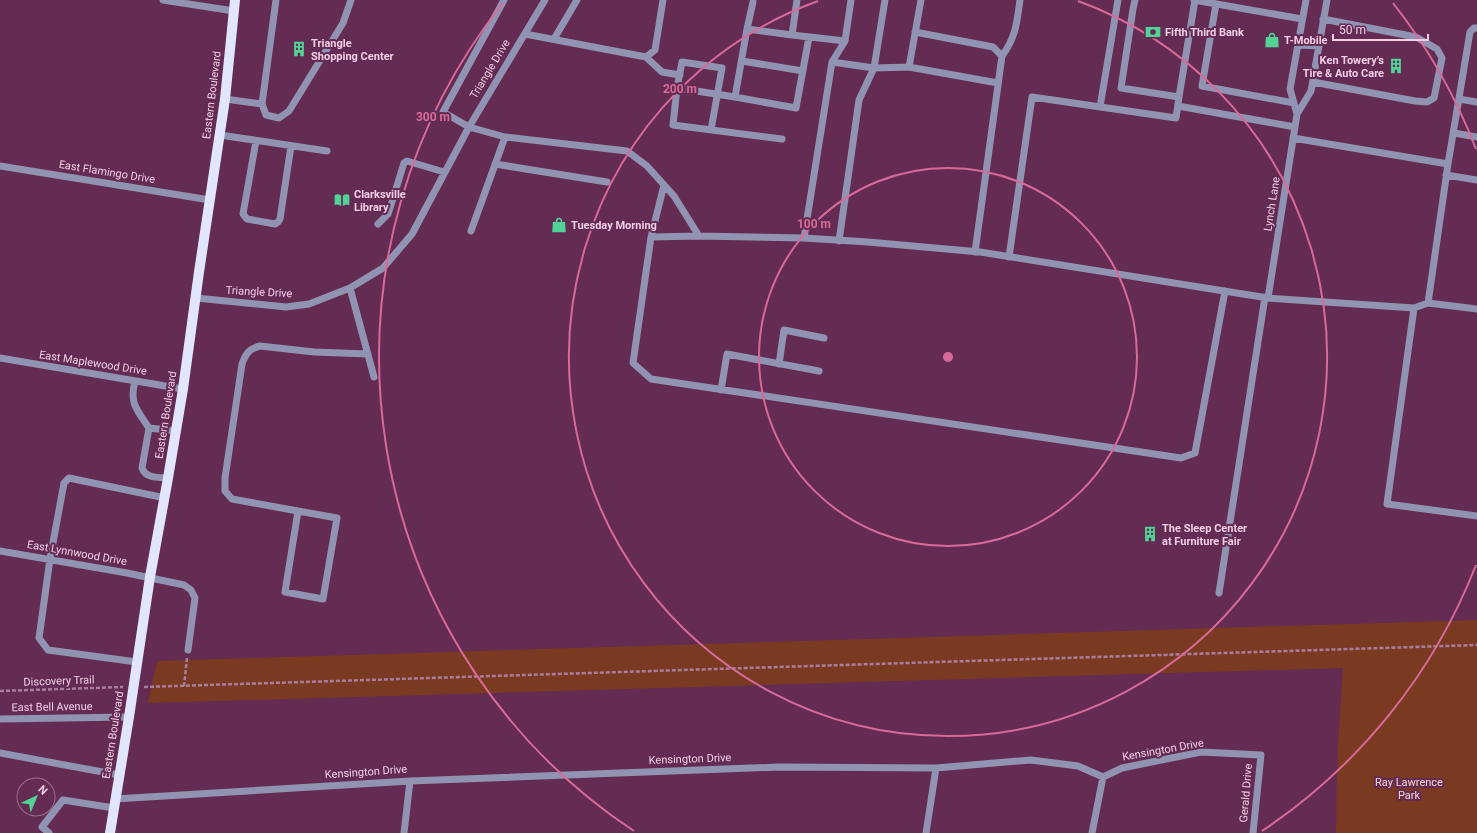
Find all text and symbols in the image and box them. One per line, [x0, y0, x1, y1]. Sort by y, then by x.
scale bar [1333, 16, 1428, 42]
bank icon: Fifth Third Bank [1144, 23, 1162, 41]
text: 50 m [1339, 23, 1366, 37]
place label: Fifth Third Bank [1165, 26, 1244, 39]
shop icon: T-Mobile [1263, 31, 1281, 49]
place label: T-Mobile [1284, 34, 1328, 47]
place label: Triangle Shopping Center [311, 37, 394, 63]
street label: Triangle Drive [467, 37, 513, 101]
building icon: Triangle Shopping Center [290, 40, 308, 58]
street label: Eastern Boulevard [200, 50, 224, 140]
place label: Ken Towery’s Tire & Auto Care [1303, 54, 1384, 80]
building icon: Ken Towery’s Tire & Auto Care [1387, 57, 1405, 75]
text: 200 m [663, 82, 697, 96]
text: 300 m [416, 110, 450, 124]
street label: East Flamingo Drive [58, 158, 156, 186]
street label: Lynch Lane [1261, 176, 1283, 232]
place label: Clarksville Library [354, 188, 406, 214]
library icon: Clarksville Library [333, 191, 351, 209]
shop icon: Tuesday Morning [550, 216, 568, 234]
text: 100 m [797, 217, 831, 231]
place label: Tuesday Morning [571, 219, 657, 232]
street label: Triangle Drive [225, 284, 293, 300]
street label: East Maplewood Drive [38, 348, 148, 378]
centre of rings [941, 350, 955, 364]
street label: Eastern Boulevard [153, 370, 179, 460]
place label: The Sleep Center at Furniture Fair [1162, 522, 1247, 548]
building icon: The Sleep Center at Furniture Fair [1141, 525, 1159, 543]
street label: East Lynnwood Drive [26, 538, 128, 568]
street label: Discovery Trail [23, 673, 95, 689]
street label: Eastern Boulevard [100, 690, 126, 780]
street label: East Bell Avenue [11, 700, 93, 714]
street label: Kensington Drive [1121, 736, 1205, 764]
street label: Kensington Drive [649, 751, 732, 767]
street label: Kensington Drive [324, 763, 408, 781]
street label: Gerald Drive [1237, 763, 1255, 823]
park label: Ray Lawrence Park [1375, 776, 1443, 802]
north arrow [16, 777, 56, 817]
text: N [35, 783, 50, 798]

